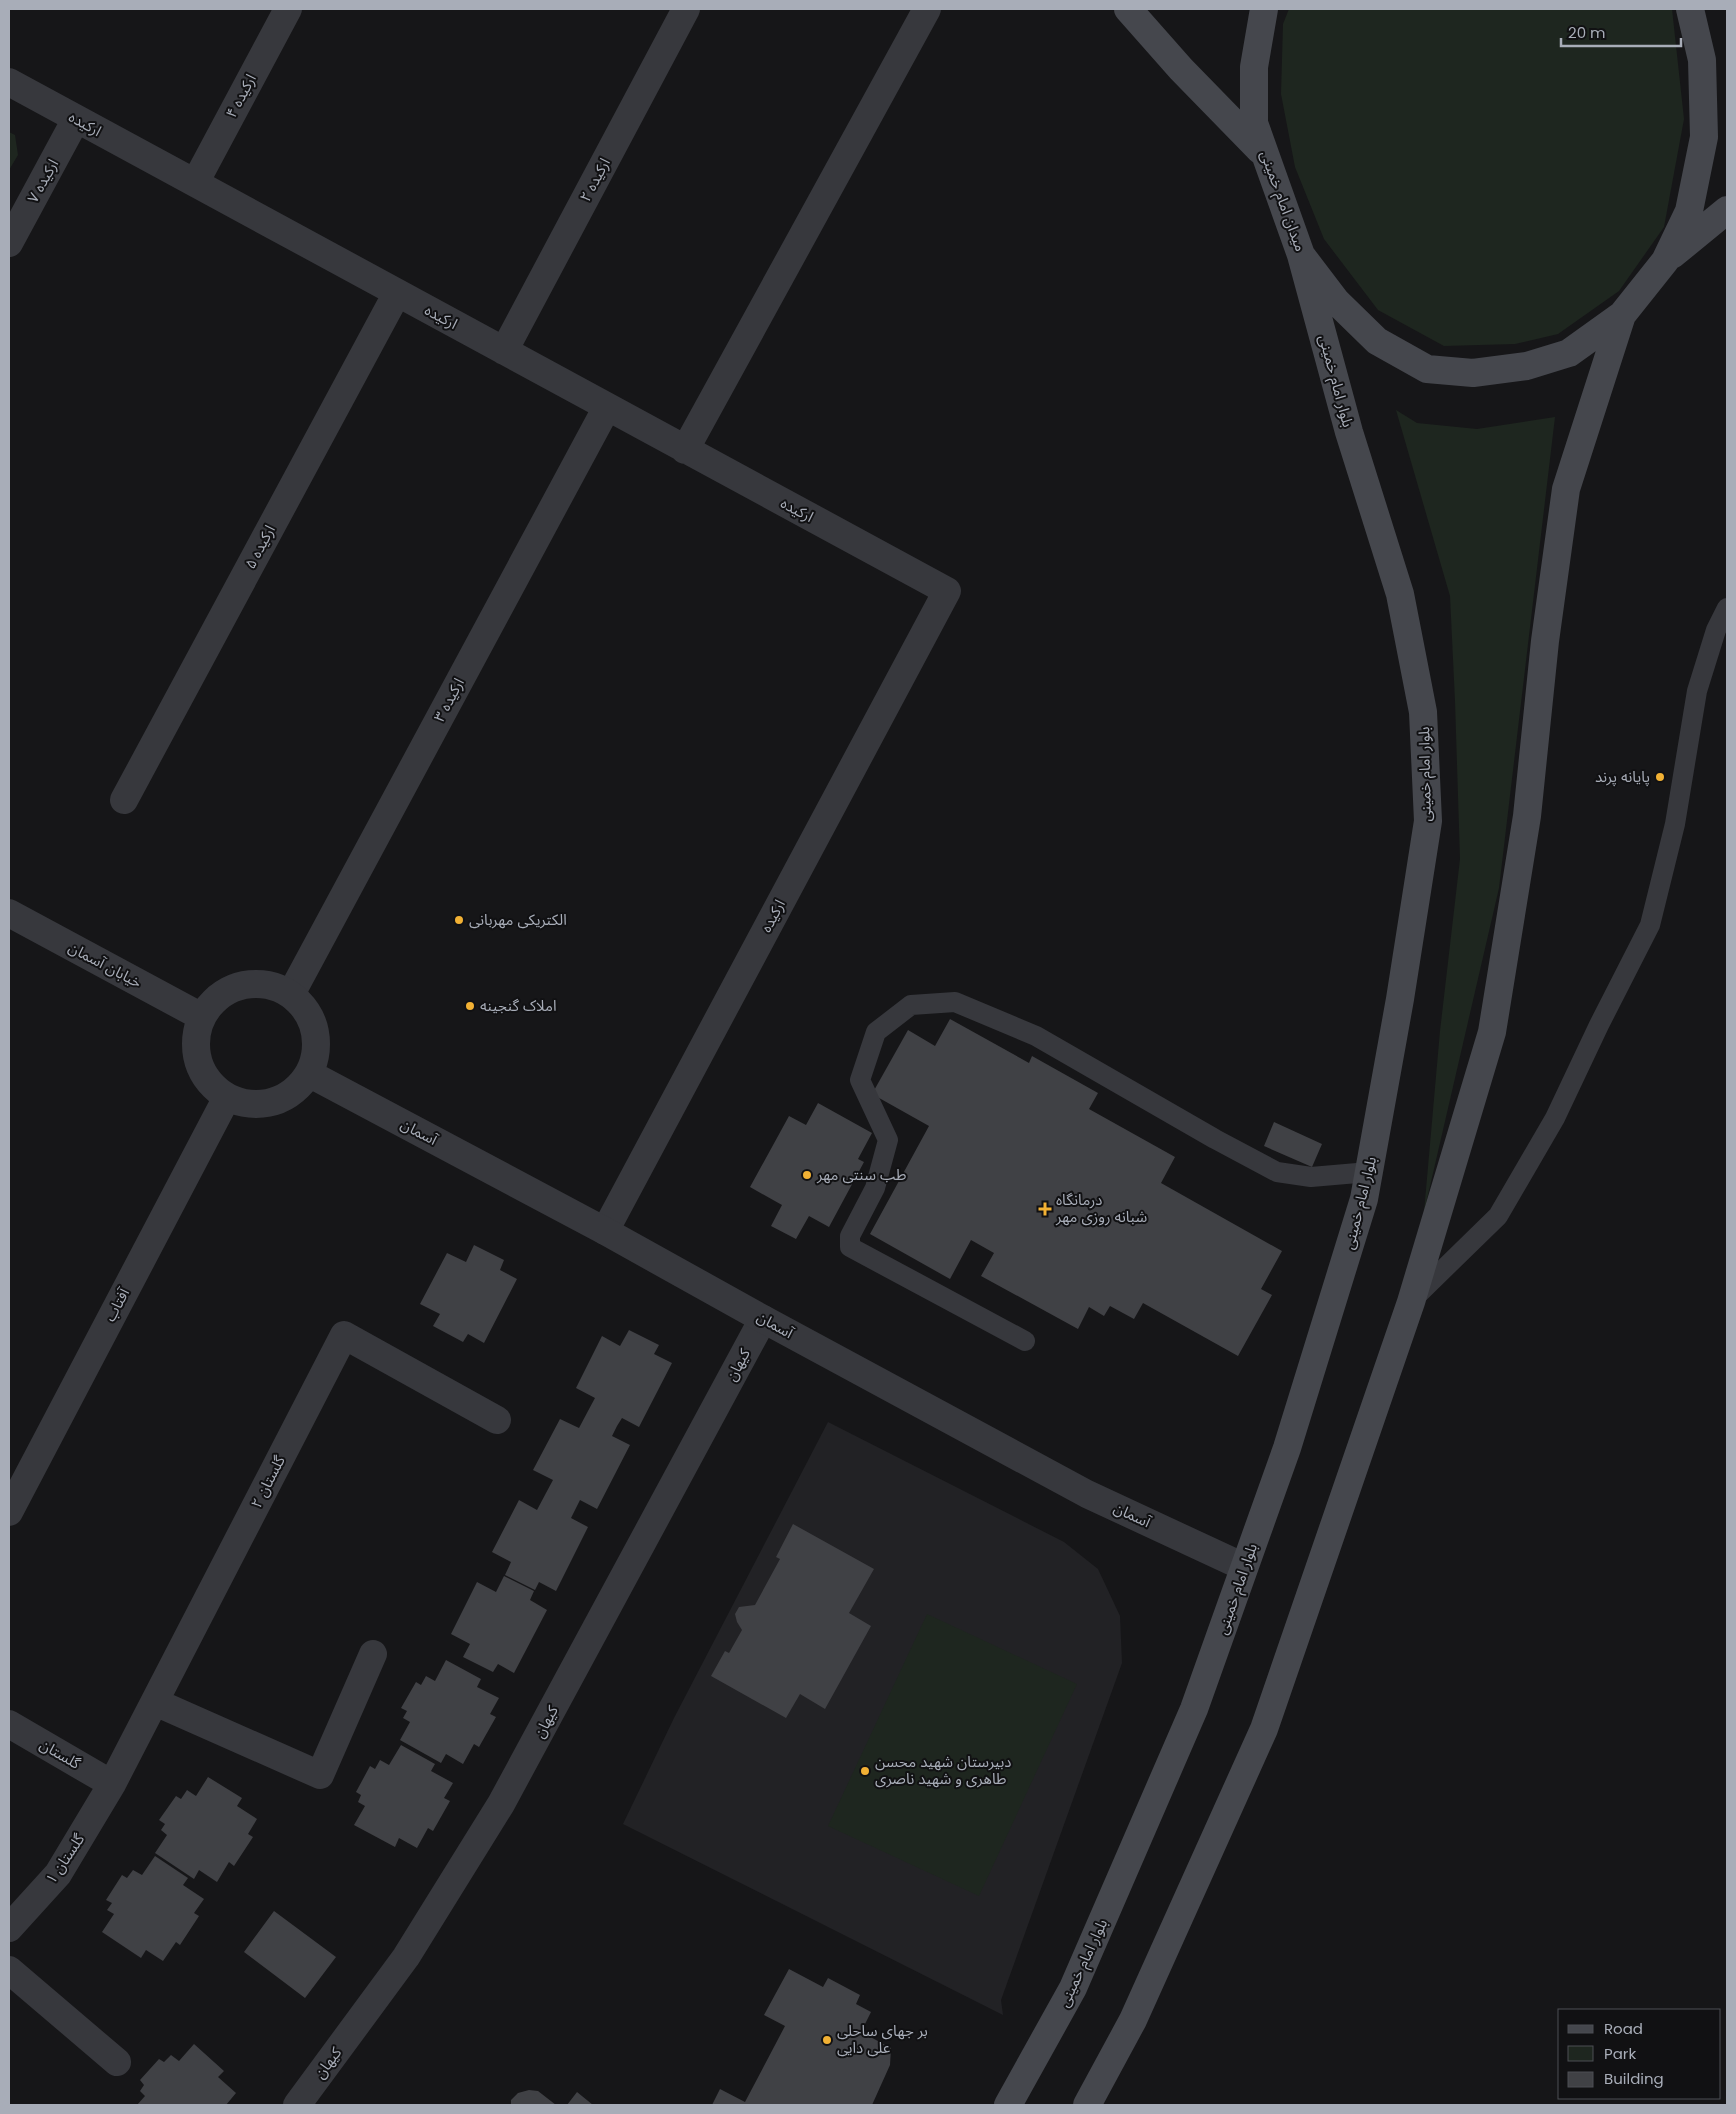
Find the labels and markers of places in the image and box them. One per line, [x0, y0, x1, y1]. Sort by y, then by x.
place label: پایانه پرند [1595, 766, 1650, 787]
marker: پایانه پرند [1654, 771, 1666, 783]
place label: الکتریکی مهربانی [469, 909, 567, 930]
marker: الکتریکی مهربانی [453, 914, 465, 926]
place label: املاک گنجینه [480, 995, 557, 1016]
marker: املاک گنجینه [464, 1000, 476, 1012]
place label: طب سنتی مهر [816, 1164, 907, 1185]
marker: طب سنتی مهر [801, 1169, 813, 1181]
place label: درمانگاه شبانه روزی مهر [1055, 1189, 1147, 1227]
marker: درمانگاه شبانه روزی مهر [1038, 1202, 1052, 1216]
place label: دبیرستان شهید محسن طاهری و شهید ناصری [875, 1751, 1011, 1789]
marker: دبیرستان شهید محسن طاهری و شهید ناصری [859, 1765, 871, 1777]
place label: بر جهای ساحلی علی دایی [837, 2020, 928, 2058]
marker: بر جهای ساحلی علی دایی [821, 2034, 833, 2046]

